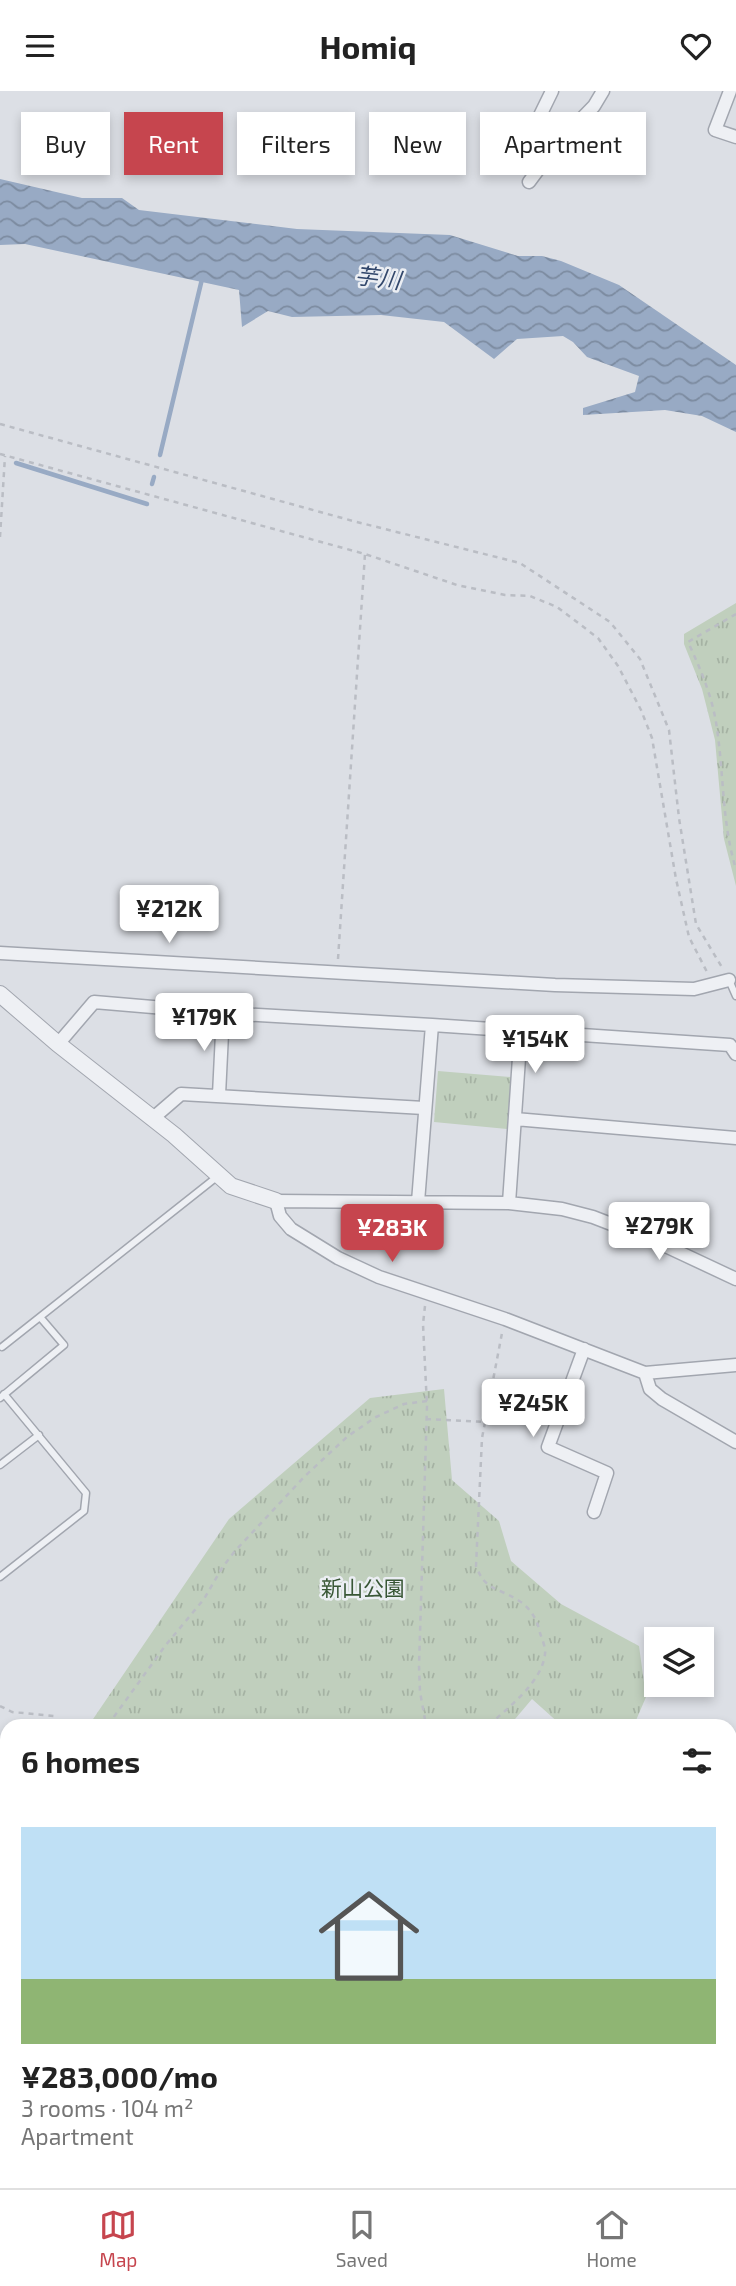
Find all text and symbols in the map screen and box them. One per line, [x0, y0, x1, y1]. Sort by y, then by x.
icon: menu [21, 27, 59, 65]
text: Homiq [319, 27, 417, 65]
icon: heart [677, 27, 715, 65]
chip: Buy [21, 112, 110, 175]
chip: Rent [124, 112, 223, 175]
chip: Filters [237, 112, 355, 175]
chip: New [369, 112, 466, 175]
chip: Apartment [480, 112, 646, 175]
water label: 芋川 [353, 260, 406, 294]
pin: ¥212K [120, 885, 218, 945]
text: ¥212K [136, 894, 202, 922]
pin: ¥179K [155, 993, 253, 1053]
text: ¥179K [171, 1002, 237, 1030]
pin: ¥154K [486, 1016, 584, 1075]
text: ¥154K [501, 1024, 569, 1052]
pin: ¥279K [610, 1203, 708, 1262]
pin: ¥283K [343, 1205, 441, 1264]
text: ¥279K [625, 1211, 693, 1239]
text: ¥283K [357, 1213, 427, 1241]
pin: ¥245K [484, 1379, 582, 1439]
text: ¥245K [498, 1388, 568, 1416]
park label: 新山公園 [321, 1575, 405, 1600]
map controls [644, 1627, 714, 1697]
button: layers [644, 1627, 714, 1697]
icon: filters [678, 1742, 716, 1780]
text: 6 homes [21, 1743, 140, 1779]
icon: home [306, 1873, 432, 1999]
text: ¥283,000/mo [21, 2058, 218, 2094]
text: 3 rooms · 104 m² [21, 2094, 193, 2122]
text: Apartment [21, 2122, 134, 2150]
tab: Map [99, 2206, 137, 2271]
tab: Saved [336, 2206, 388, 2271]
tab: Home [586, 2206, 637, 2271]

